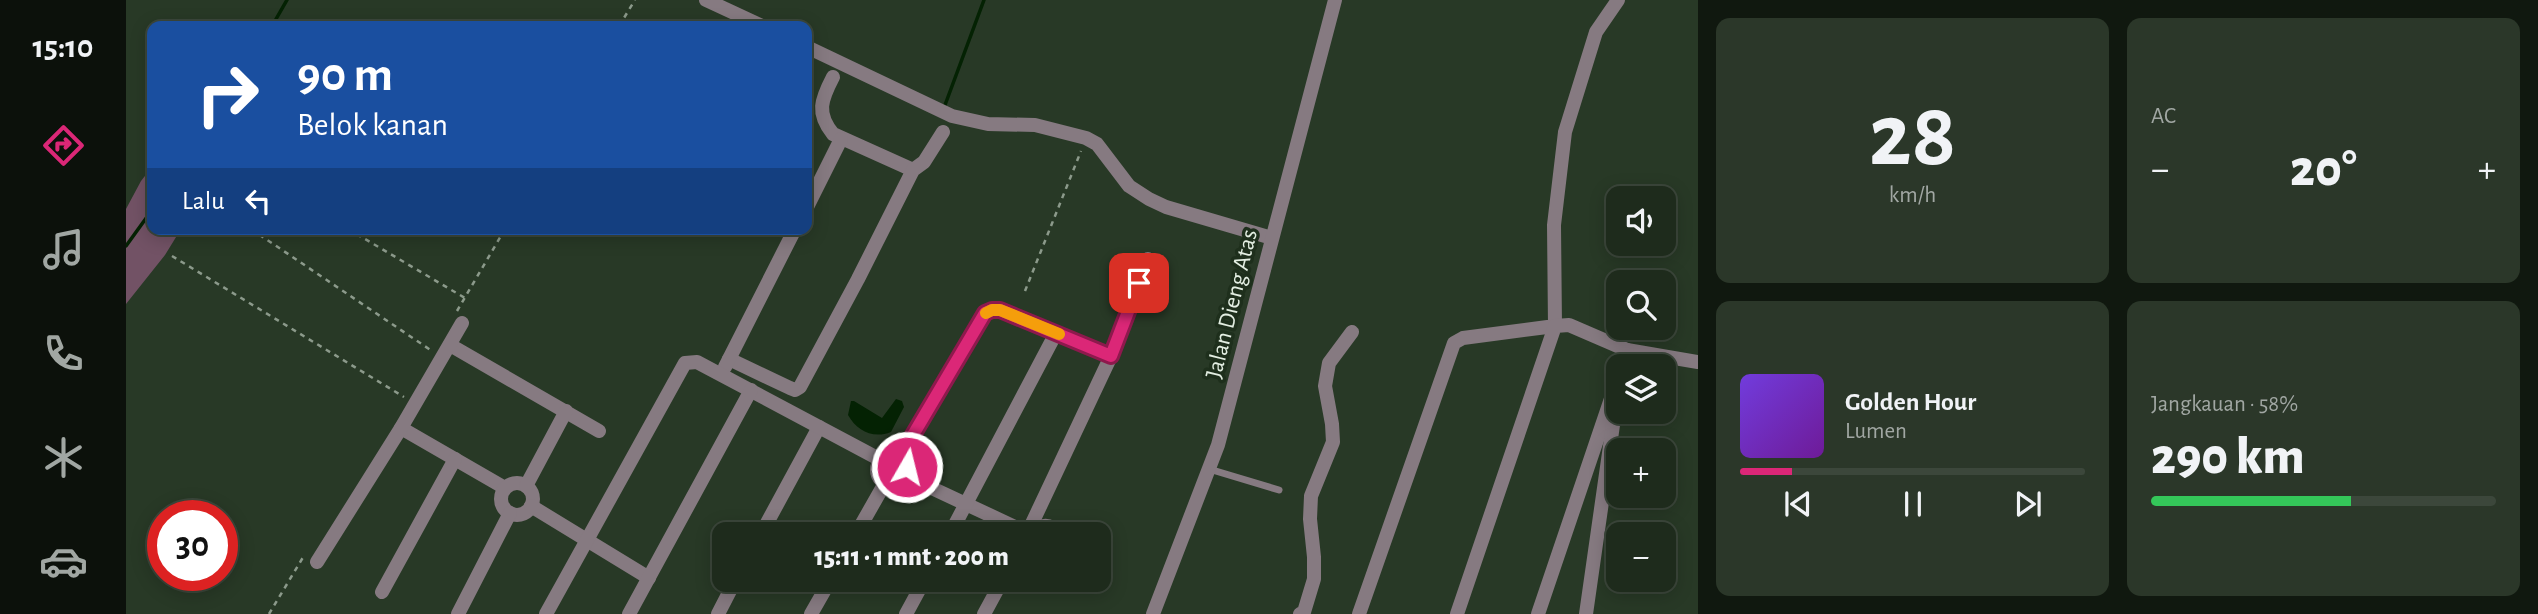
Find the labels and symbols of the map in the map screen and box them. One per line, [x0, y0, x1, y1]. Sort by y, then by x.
street label: Jalan Dieng Atas [1202, 227, 1262, 381]
pin [1109, 253, 1169, 313]
position arrow [870, 430, 944, 504]
speed limit sign: 30 [147, 500, 238, 591]

